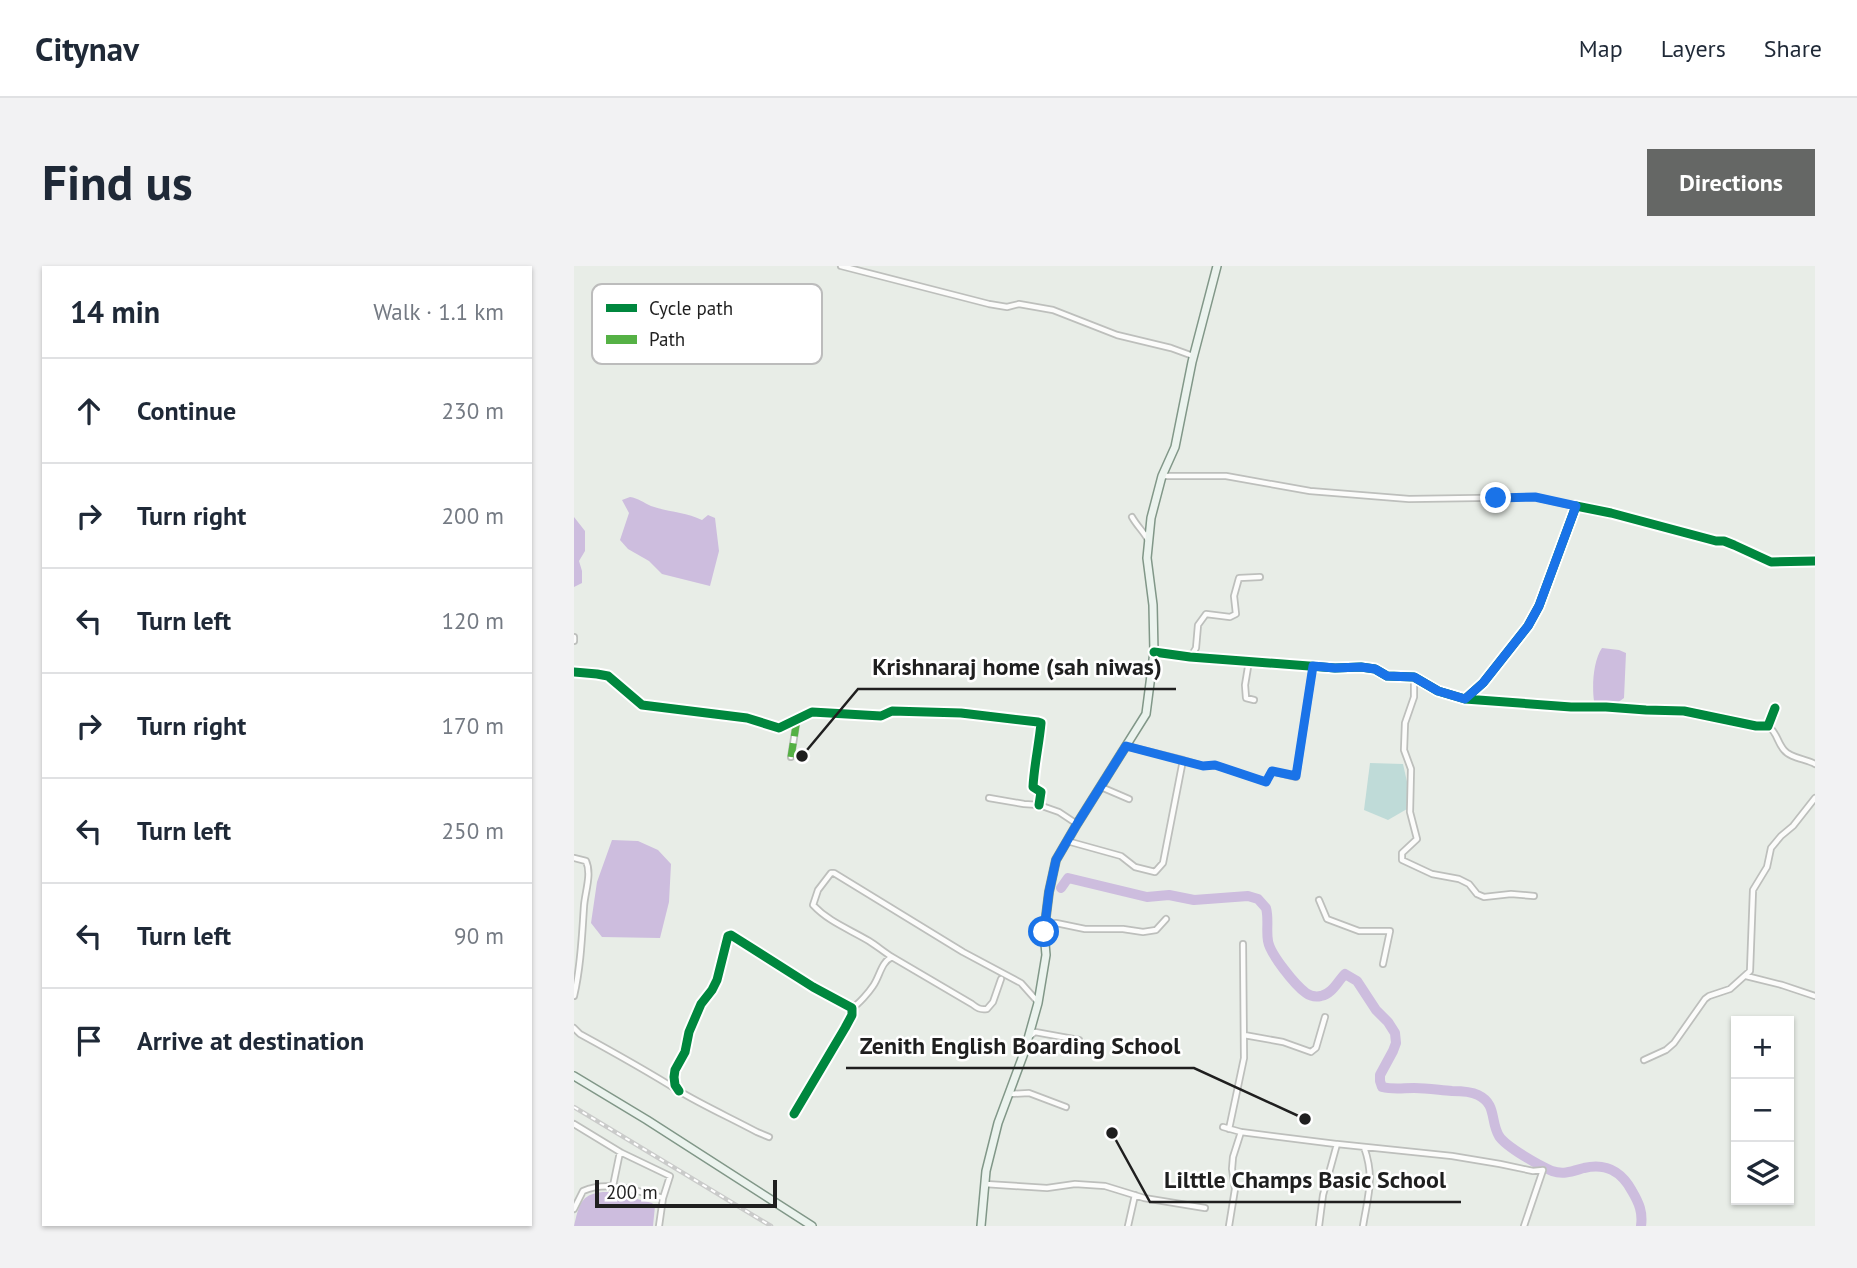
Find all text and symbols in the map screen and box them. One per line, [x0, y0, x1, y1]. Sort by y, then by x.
text: Citynav [35, 27, 139, 70]
text: Map [1579, 33, 1623, 64]
text: Layers [1661, 33, 1726, 64]
text: Share [1764, 33, 1822, 64]
button: Directions [1647, 149, 1815, 216]
text: Find us [42, 150, 193, 214]
legend [592, 284, 822, 364]
text: 14 min [70, 292, 160, 331]
text: Cycle path [649, 296, 733, 320]
text: Walk · 1.1 km [373, 297, 504, 326]
text: Path [649, 327, 685, 351]
icon: ahead [70, 392, 108, 430]
text: Continue [137, 394, 236, 427]
text: 230 m [442, 396, 504, 425]
route end [1480, 482, 1511, 513]
icon: right [70, 497, 108, 535]
text: Turn right [137, 499, 246, 532]
text: 200 m [442, 501, 504, 530]
icon: left [70, 602, 108, 640]
text: Turn left [137, 604, 231, 637]
text: 120 m [442, 606, 504, 635]
callout: Krishnaraj home (sah niwas) [858, 644, 1176, 689]
text: Krishnaraj home (sah niwas) [872, 651, 1162, 682]
icon: right [70, 707, 108, 745]
text: Turn right [137, 709, 246, 742]
text: 170 m [442, 711, 504, 740]
icon: left [70, 812, 108, 850]
text: Turn left [137, 814, 231, 847]
text: 250 m [442, 816, 504, 845]
route start [1028, 916, 1059, 947]
icon: left [70, 917, 108, 955]
text: Turn left [137, 919, 231, 952]
text: 90 m [454, 921, 504, 950]
map controls [1731, 1016, 1794, 1205]
button: + [1731, 1016, 1794, 1079]
icon: arrive [70, 1022, 108, 1060]
callout: Zenith English Boarding School [846, 1023, 1194, 1068]
text: Arrive at destination [137, 1024, 364, 1057]
text: Zenith English Boarding School [860, 1030, 1181, 1061]
button: − [1731, 1079, 1794, 1142]
button: layers [1731, 1142, 1794, 1205]
callout: Lilttle Champs Basic School [1150, 1157, 1461, 1202]
text: Lilttle Champs Basic School [1164, 1164, 1447, 1195]
scale bar [595, 1177, 777, 1209]
text: 200 m [606, 1180, 658, 1204]

